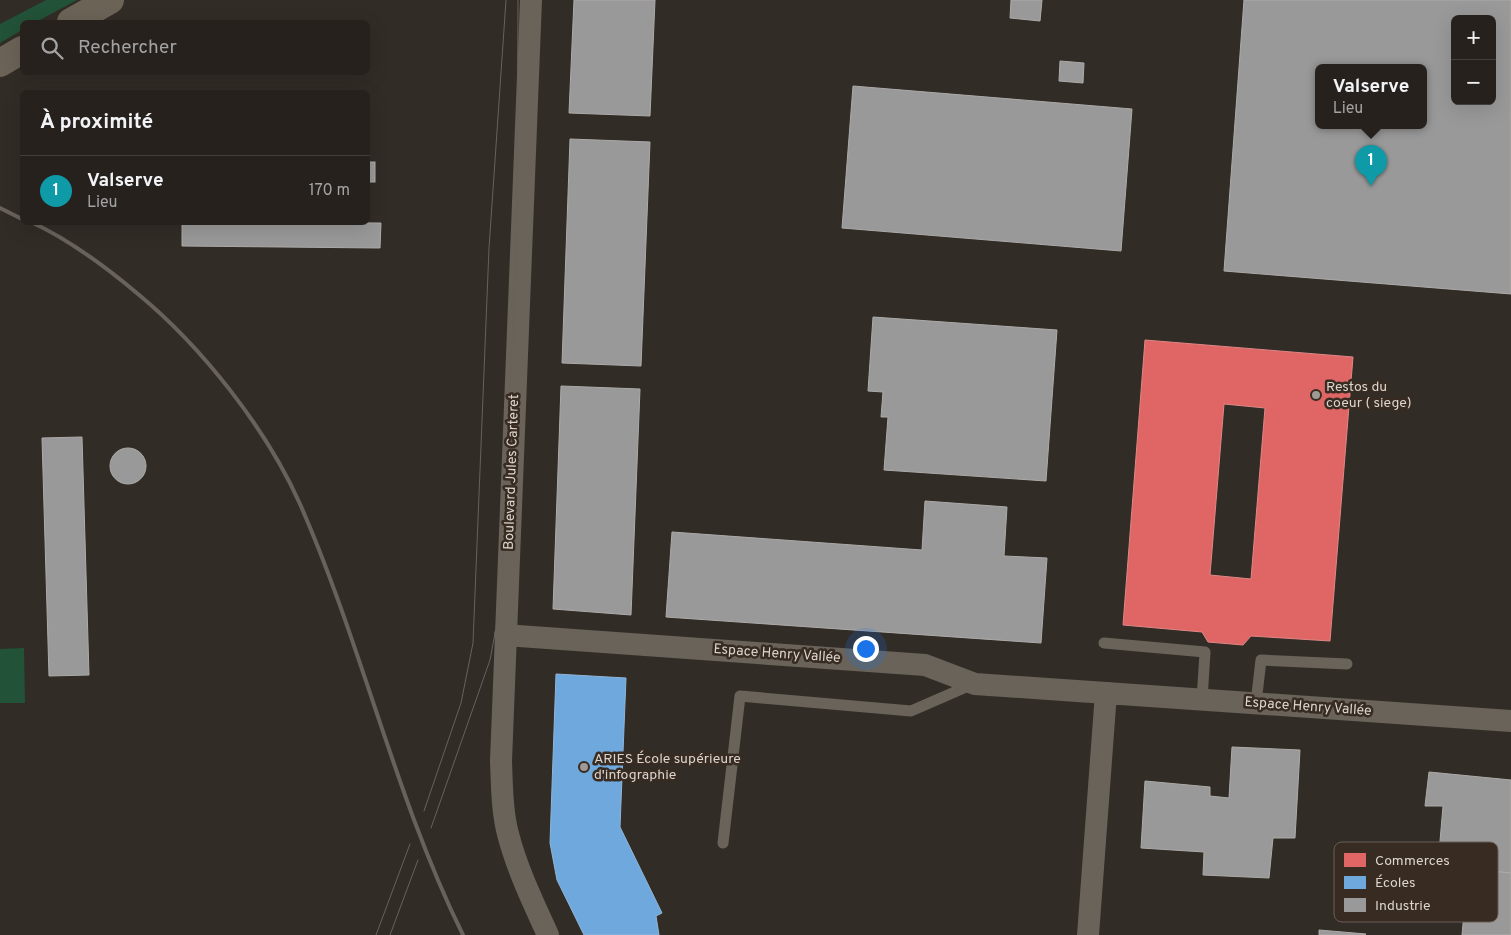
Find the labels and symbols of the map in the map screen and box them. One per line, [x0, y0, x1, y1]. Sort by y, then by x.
pin: 1 [1355, 145, 1387, 186]
place label: Restos du coeur ( siege) [1326, 379, 1412, 412]
marker: Restos du coeur ( siege) [1310, 389, 1322, 401]
street label: Boulevard Jules Carteret [501, 394, 523, 550]
your location [853, 636, 879, 662]
street label: Espace Henry Vallée [713, 641, 841, 667]
street label: Espace Henry Vallée [1244, 694, 1372, 720]
place label: ARIES École supérieure d'infographie [594, 750, 741, 784]
marker: ARIES École supérieure d'infographie [578, 761, 590, 773]
legend [1334, 842, 1498, 922]
text: Commerces [1375, 853, 1450, 870]
text: Écoles [1375, 874, 1415, 892]
text: Industrie [1375, 898, 1430, 915]

